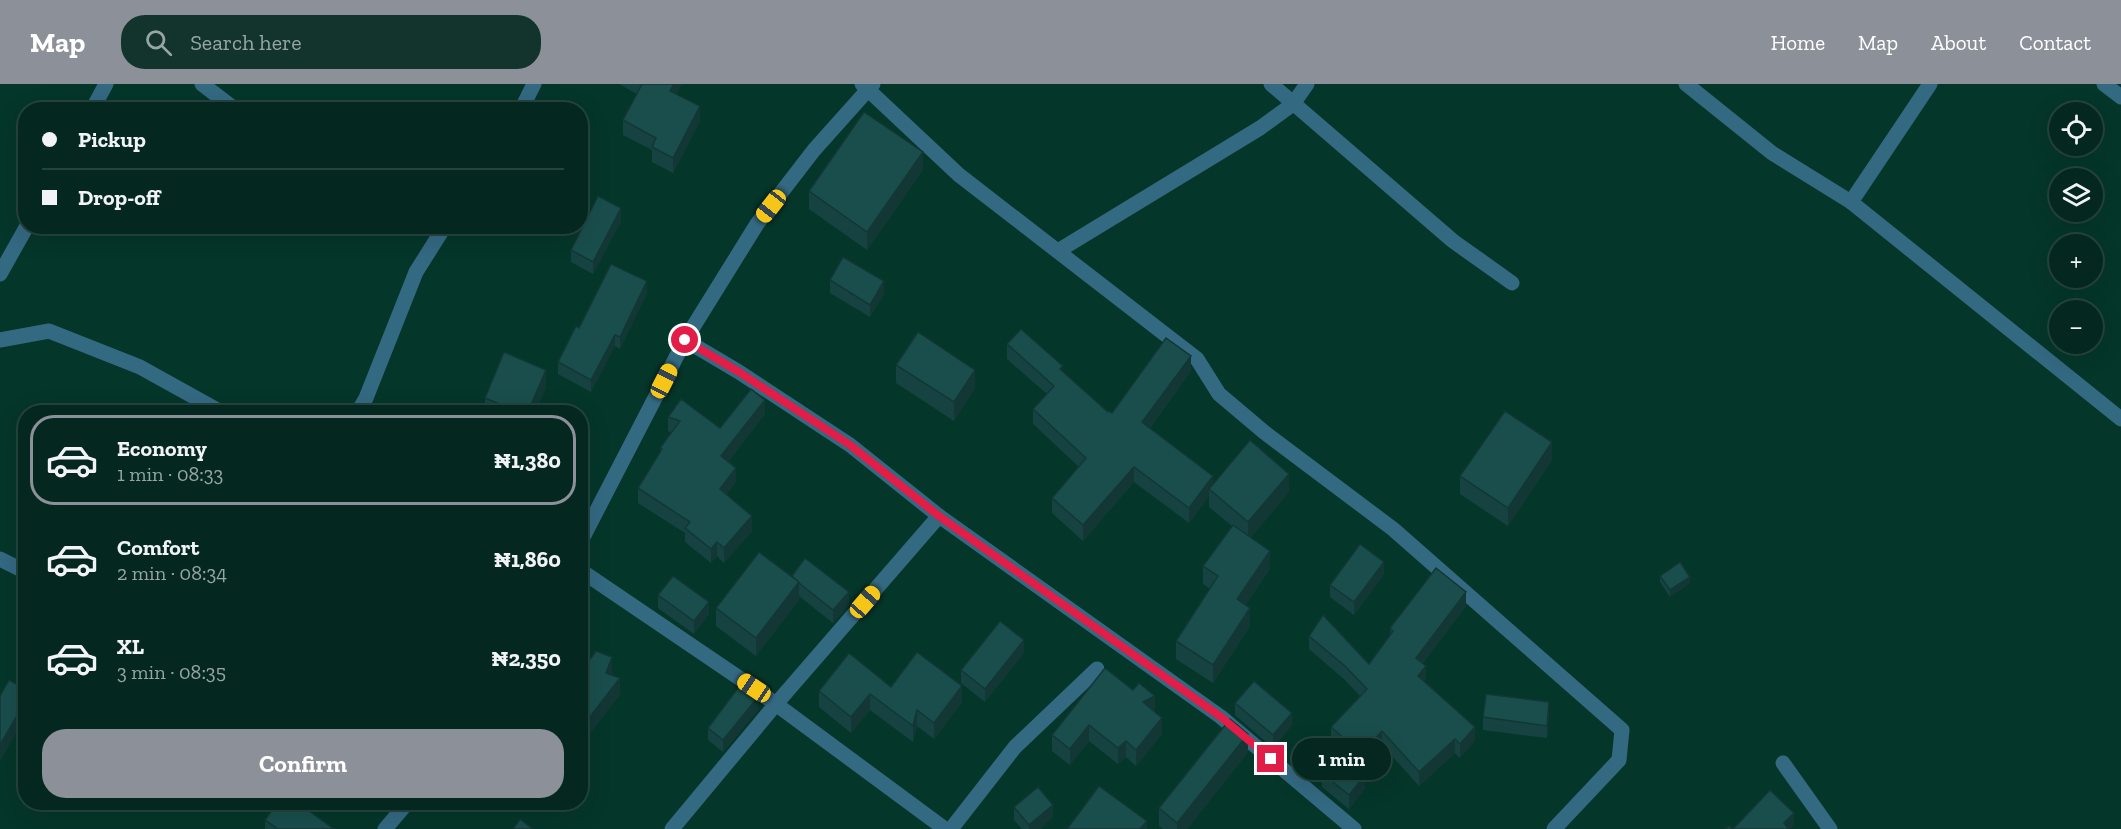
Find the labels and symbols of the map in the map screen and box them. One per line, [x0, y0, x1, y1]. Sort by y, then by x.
car [753, 186, 789, 226]
route start [671, 326, 698, 353]
car [648, 361, 680, 401]
car [846, 583, 884, 621]
car [734, 670, 774, 706]
callout: 1 min [1292, 738, 1391, 780]
route end [1257, 745, 1284, 772]

